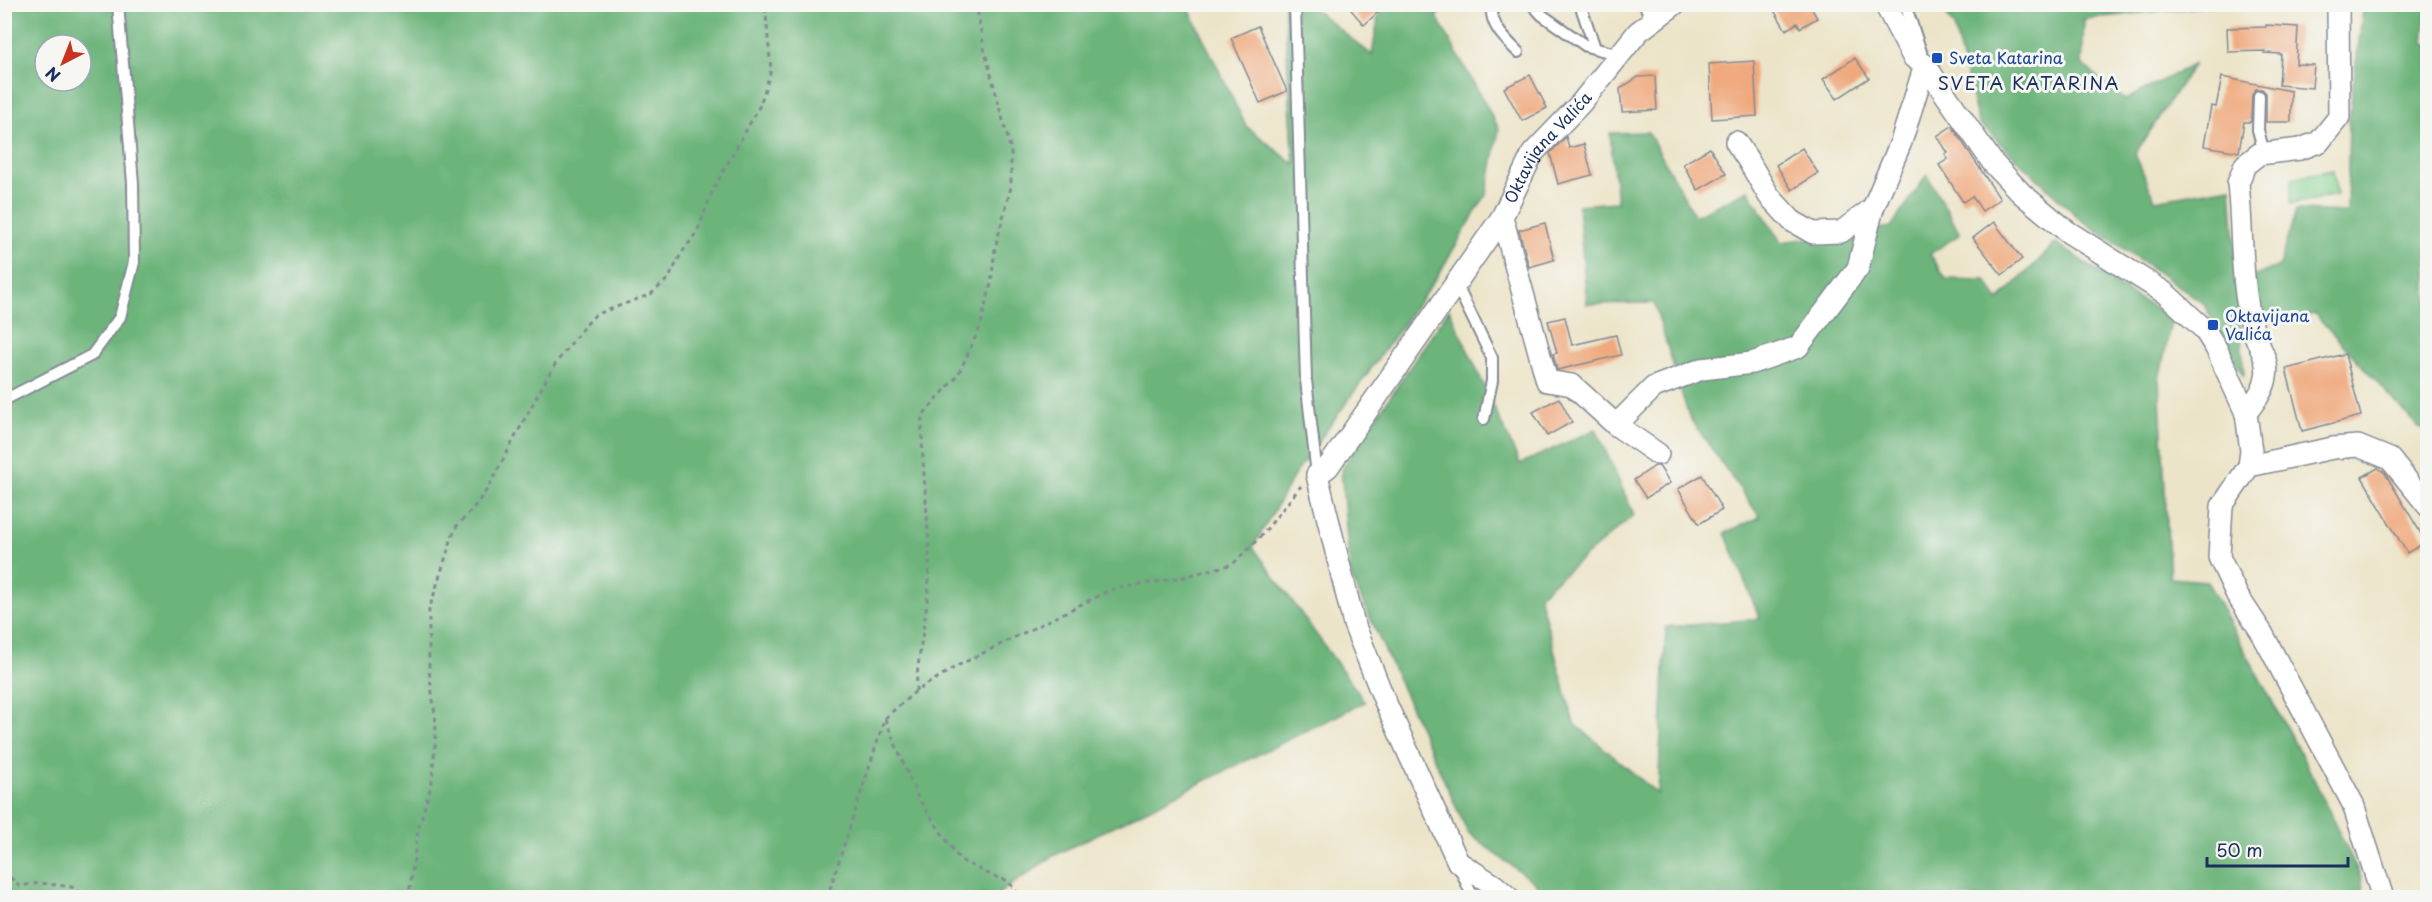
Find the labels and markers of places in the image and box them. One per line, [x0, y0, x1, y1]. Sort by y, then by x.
place label: Sveta Katarina [1949, 45, 2063, 69]
marker: Sveta Katarina [1930, 51, 1944, 65]
place label: Oktavijana Valića [2225, 303, 2309, 345]
marker: Oktavijana Valića [2206, 318, 2220, 332]

